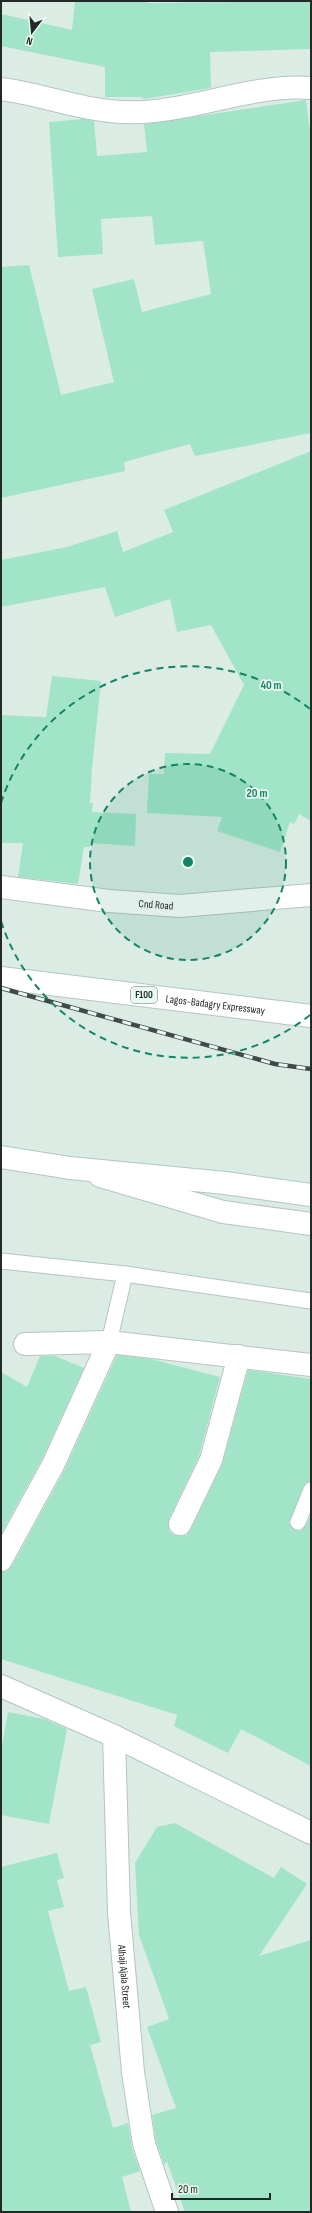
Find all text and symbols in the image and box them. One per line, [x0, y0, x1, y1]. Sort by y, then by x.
north arrow [12, 12, 52, 52]
text: N [25, 34, 34, 48]
text: 40 m [260, 678, 282, 693]
text: 20 m [247, 786, 267, 801]
centre of rings [181, 855, 195, 869]
street label: Cnd Road [138, 897, 174, 912]
road number: F100 [131, 987, 157, 1003]
street label: Lagos-Badagry Expressway [165, 992, 266, 1017]
street label: Alhaji Ajala Street [115, 1943, 134, 2010]
scale bar [172, 2175, 270, 2201]
text: 20 m [178, 2182, 198, 2197]

